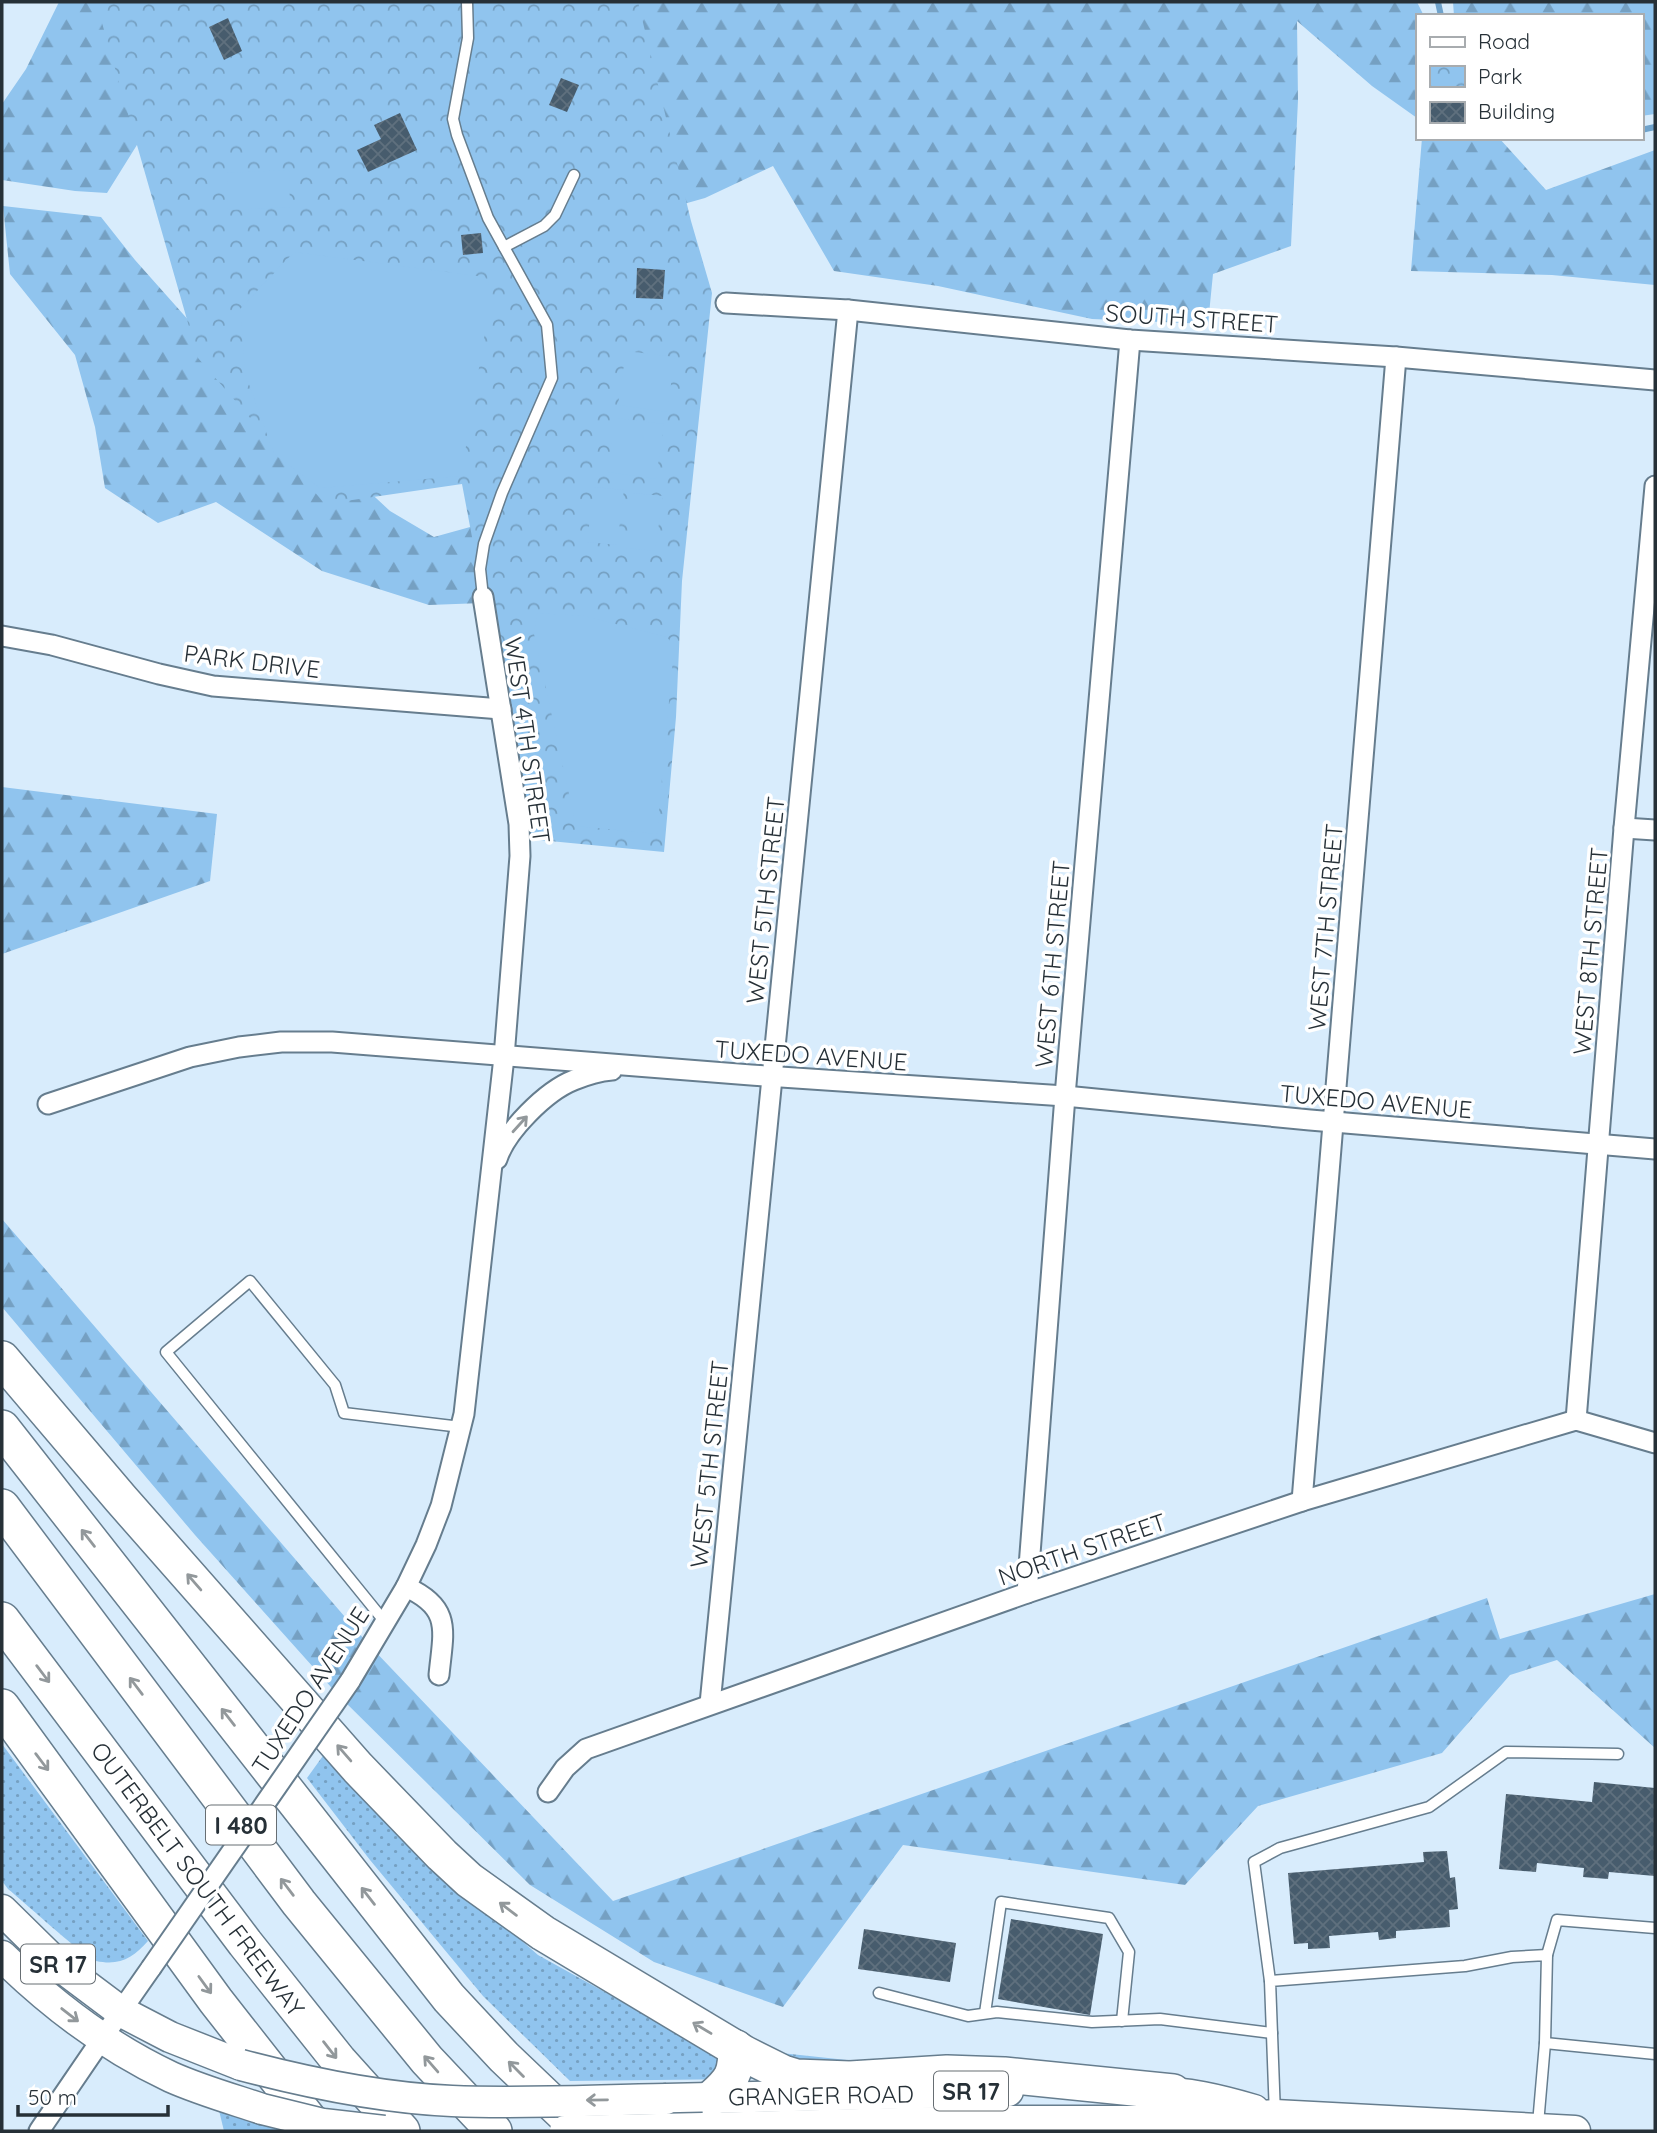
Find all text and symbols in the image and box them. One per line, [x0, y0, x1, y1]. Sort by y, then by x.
legend [1416, 14, 1643, 140]
text: Road [1478, 28, 1530, 54]
text: Park [1478, 63, 1522, 89]
text: Building [1478, 98, 1555, 124]
street label: SOUTH STREET [1105, 297, 1279, 339]
street label: WEST 4TH STREET [499, 635, 557, 845]
street label: PARK DRIVE [182, 638, 322, 684]
street label: WEST 5TH STREET [739, 795, 791, 1005]
street label: WEST 7TH STREET [1301, 822, 1349, 1032]
street label: WEST 8TH STREET [1566, 846, 1614, 1056]
street label: WEST 6TH STREET [1028, 859, 1076, 1069]
street label: TUXEDO AVENUE [714, 1033, 908, 1077]
street label: TUXEDO AVENUE [1279, 1078, 1473, 1124]
one-way arrow [512, 1115, 528, 1133]
street label: WEST 5TH STREET [683, 1359, 735, 1569]
street label: NORTH STREET [994, 1506, 1170, 1592]
one-way arrow [80, 1529, 95, 1547]
one-way arrow [186, 1573, 202, 1591]
street label: TUXEDO AVENUE [245, 1601, 375, 1779]
one-way arrow [35, 1665, 50, 1683]
one-way arrow [128, 1677, 143, 1696]
one-way arrow [221, 1708, 236, 1727]
street label: OUTERBELT SOUTH FREEWAY [85, 1736, 311, 2022]
one-way arrow [336, 1744, 352, 1762]
one-way arrow [35, 1752, 50, 1770]
road number: I 480 [206, 1806, 276, 1844]
one-way arrow [280, 1878, 295, 1897]
one-way arrow [361, 1888, 376, 1906]
one-way arrow [499, 1902, 518, 1917]
road number: SR 17 [21, 1944, 95, 1983]
one-way arrow [198, 1975, 212, 1994]
one-way arrow [60, 2007, 78, 2022]
one-way arrow [693, 2021, 713, 2035]
one-way arrow [322, 2040, 337, 2058]
one-way arrow [423, 2055, 439, 2073]
one-way arrow [507, 2061, 524, 2078]
road number: SR 17 [934, 2072, 1008, 2110]
scale bar [18, 2074, 168, 2118]
street label: GRANGER ROAD [728, 2078, 914, 2112]
text: 50 m [28, 2084, 77, 2110]
one-way arrow [586, 2093, 609, 2107]

